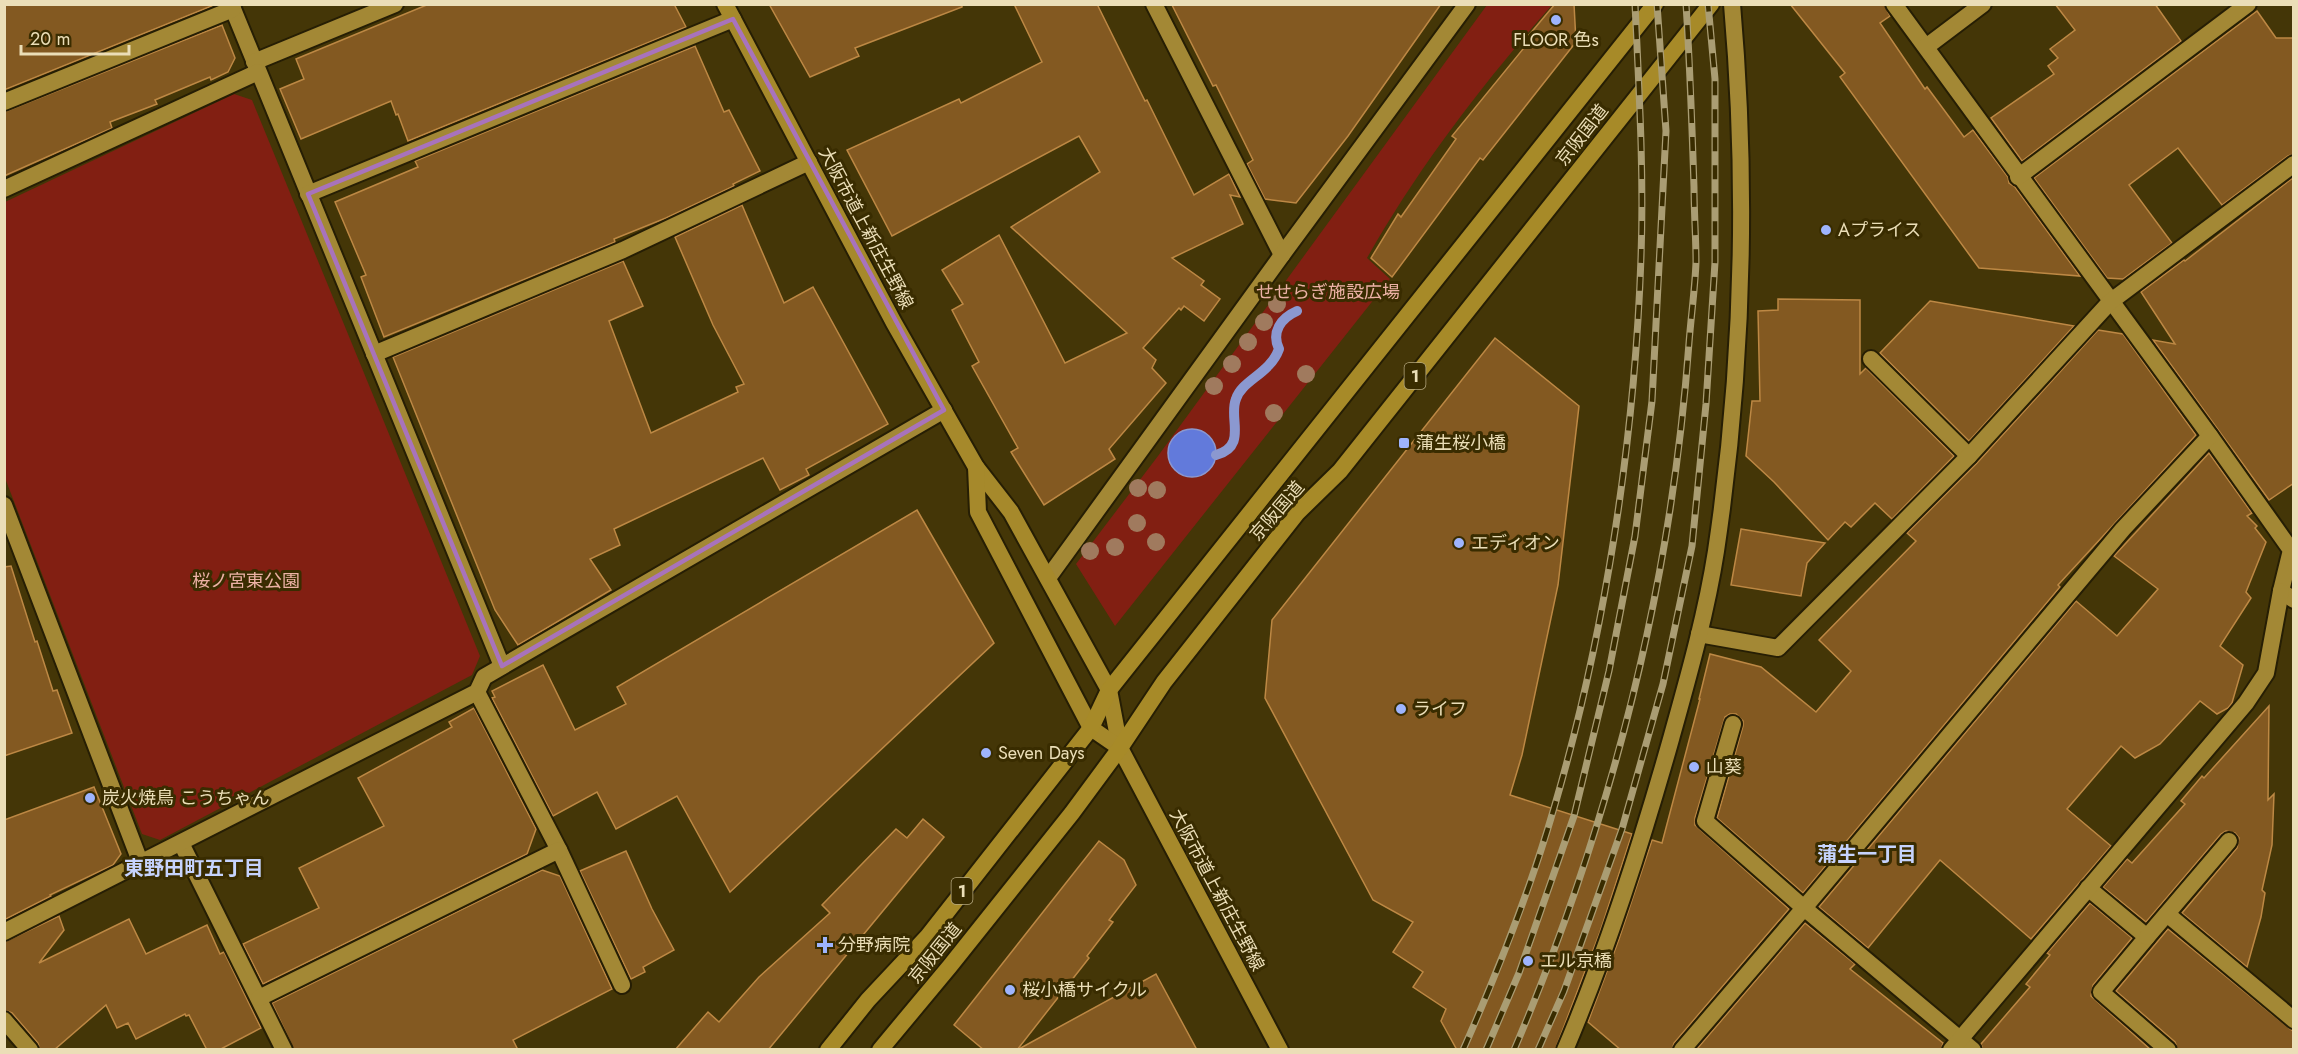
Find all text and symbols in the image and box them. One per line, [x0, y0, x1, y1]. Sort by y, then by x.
marker: FLOOR 色s [1549, 13, 1563, 27]
scale bar [21, 18, 129, 56]
text: 20 m [30, 26, 70, 52]
place label: FLOOR 色s [1513, 27, 1599, 53]
street label: 京阪国道 [1550, 99, 1614, 171]
street label: 大阪市道上新庄生野線 [812, 142, 920, 314]
place label: Aプライス [1838, 217, 1921, 243]
marker: Aプライス [1819, 223, 1833, 237]
park label: せせらぎ施設広場 [1256, 279, 1400, 305]
road number: 1 [1404, 363, 1426, 389]
place label: 蒲生桜小橋 [1416, 430, 1506, 456]
marker: 蒲生桜小橋 [1397, 436, 1411, 450]
street label: 京阪国道 [1244, 475, 1310, 547]
place label: エディオン [1471, 530, 1560, 556]
marker: エディオン [1452, 536, 1466, 550]
park label: 桜ノ宮東公園 [192, 568, 300, 594]
place label: ライフ [1413, 696, 1467, 722]
marker: ライフ [1394, 702, 1408, 716]
place label: Seven Days [998, 740, 1085, 766]
marker: Seven Days [979, 746, 993, 760]
place label: 山葵 [1706, 754, 1742, 780]
marker: 山葵 [1687, 760, 1701, 774]
place label: 炭火焼鳥 こうちゃん [102, 785, 269, 811]
marker: 炭火焼鳥 こうちゃん [83, 791, 97, 805]
street label: 大阪市道上新庄生野線 [1163, 804, 1271, 976]
district label: 蒲生一丁目 [1817, 840, 1917, 869]
district label: 東野田町五丁目 [124, 854, 264, 883]
road number: 1 [952, 878, 972, 904]
street label: 京阪国道 [902, 917, 968, 989]
place label: 分野病院 [838, 932, 910, 958]
marker: 分野病院 [816, 936, 834, 954]
place label: エル京橋 [1540, 948, 1612, 974]
marker: エル京橋 [1521, 954, 1535, 968]
place label: 桜小橋サイクル [1022, 977, 1147, 1003]
marker: 桜小橋サイクル [1003, 983, 1017, 997]

